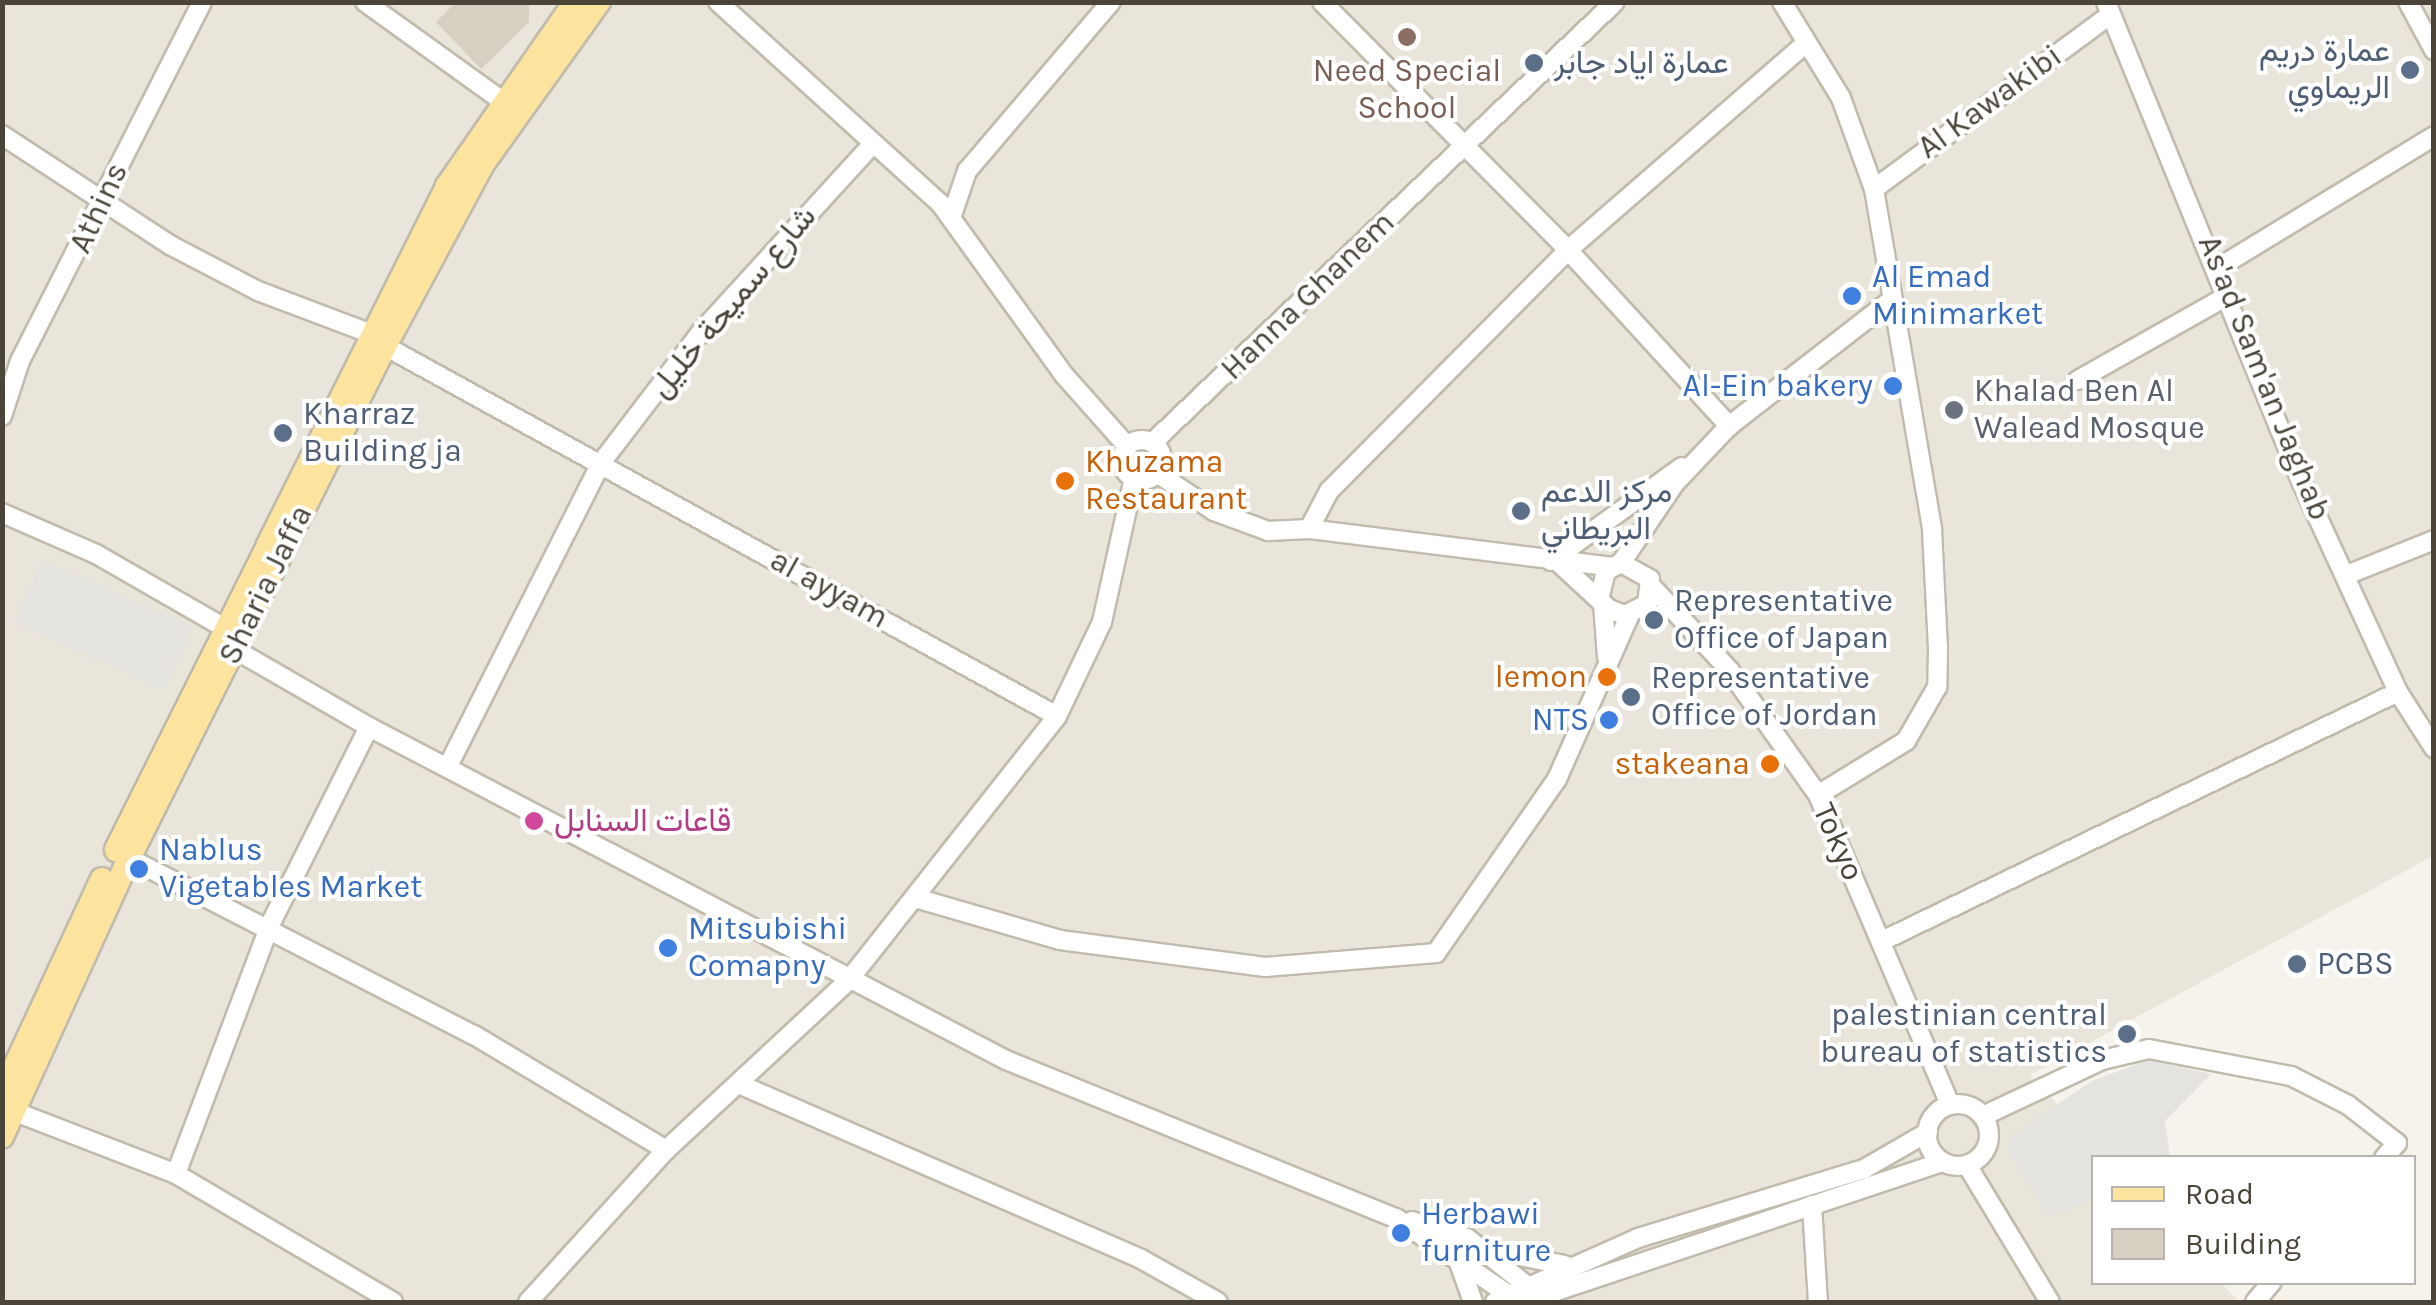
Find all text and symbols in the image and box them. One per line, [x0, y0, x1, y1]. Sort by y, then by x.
marker: Need Special School [1396, 26, 1418, 48]
place label: عمارة دريم الريماوي [2259, 33, 2390, 108]
street label: Al Kawakibi [1910, 37, 2070, 167]
place label: عمارة اياد جابر [1554, 44, 1729, 82]
marker: عمارة اياد جابر [1523, 52, 1545, 74]
place label: Need Special School [1313, 53, 1501, 128]
marker: عمارة دريم الريماوي [2399, 59, 2421, 81]
street label: Athins [61, 157, 137, 259]
street label: شارع سميحة خليل [642, 198, 824, 406]
street label: Hanna Ghanem [1213, 204, 1403, 388]
street label: As'ad Sam'an Jaghab [2189, 230, 2339, 526]
place label: Al Emad Minimarket [1872, 259, 2043, 334]
marker: Al Emad Minimarket [1841, 285, 1863, 307]
place label: Al-Ein bakery [1683, 367, 1873, 405]
place label: Khalad Ben Al Walead Mosque [1974, 373, 2205, 448]
marker: Al-Ein bakery [1882, 375, 1904, 397]
place label: Kharraz Building ja [303, 396, 462, 471]
marker: Khalad Ben Al Walead Mosque [1943, 399, 1965, 421]
marker: Kharraz Building ja [272, 422, 294, 444]
place label: Khuzama Restaurant [1085, 444, 1247, 519]
marker: Khuzama Restaurant [1054, 470, 1076, 492]
place label: مركز الدعم البريطاني [1541, 474, 1672, 549]
street label: Sharia Jaffa [211, 499, 321, 671]
marker: مركز الدعم البريطاني [1510, 500, 1532, 522]
street label: al ayyam [763, 541, 895, 637]
place label: Representative Office of Japan [1674, 583, 1893, 658]
marker: Representative Office of Japan [1643, 609, 1665, 631]
place label: lemon [1495, 658, 1587, 696]
place label: Representative Office of Jordan [1651, 660, 1878, 735]
marker: lemon [1596, 666, 1618, 688]
marker: Representative Office of Jordan [1620, 686, 1642, 708]
place label: NTS [1532, 701, 1589, 739]
marker: NTS [1598, 709, 1620, 731]
place label: stakeana [1615, 745, 1750, 783]
marker: stakeana [1759, 753, 1781, 775]
street label: Tokyo [1804, 797, 1872, 887]
place label: قاعات السنابل [554, 802, 731, 840]
marker: قاعات السنابل [523, 810, 545, 832]
place label: Nablus Vigetables Market [159, 832, 422, 907]
marker: Nablus Vigetables Market [128, 858, 150, 880]
place label: Mitsubishi Comapny [688, 911, 847, 986]
marker: Mitsubishi Comapny [657, 937, 679, 959]
place label: PCBS [2317, 945, 2394, 983]
marker: PCBS [2286, 953, 2308, 975]
place label: palestinian central bureau of statistics [1820, 997, 2107, 1072]
marker: palestinian central bureau of statistics [2116, 1023, 2138, 1045]
legend [2091, 1155, 2416, 1285]
text: Road [2185, 1176, 2254, 1212]
place label: Herbawi furniture [1421, 1196, 1551, 1271]
marker: Herbawi furniture [1390, 1222, 1412, 1244]
text: Building [2185, 1226, 2301, 1262]

